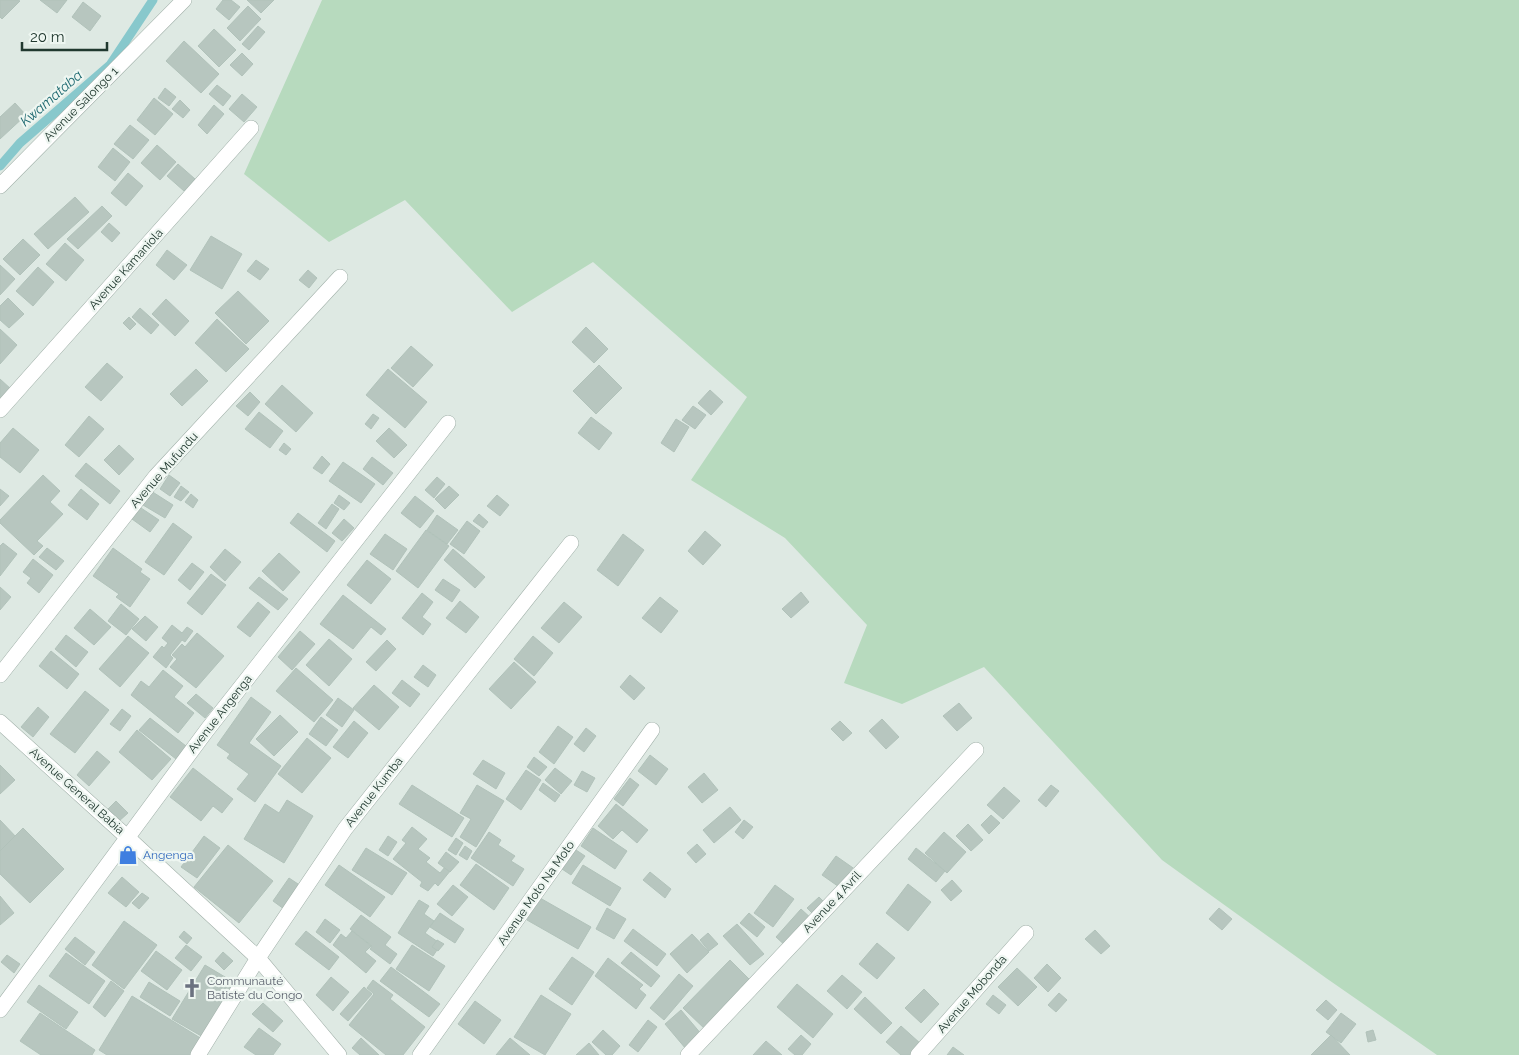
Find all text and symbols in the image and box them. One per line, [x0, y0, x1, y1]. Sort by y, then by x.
scale bar [22, 20, 108, 52]
text: 20 m [30, 28, 65, 46]
street label: Avenue Salongo 1 [41, 64, 121, 144]
water label: Kwamataba [17, 67, 85, 129]
street label: Avenue Kamaniola [86, 226, 166, 312]
street label: Avenue Mufundu [127, 429, 201, 511]
street label: Avenue Angenga [185, 672, 255, 756]
street label: Avenue General Babia [27, 745, 127, 837]
street label: Avenue Kumba [342, 754, 406, 830]
street label: Avenue Moto Na Moto [495, 838, 577, 948]
shop icon: Angenga [117, 844, 139, 866]
place label: Angenga [143, 848, 194, 862]
street label: Avenue 4 Avril [800, 868, 864, 936]
street label: Avenue Mobonda [934, 952, 1010, 1036]
place label: Communauté Batiste du Congo [207, 974, 303, 1002]
church icon: Communauté Batiste du Congo [181, 977, 203, 999]

